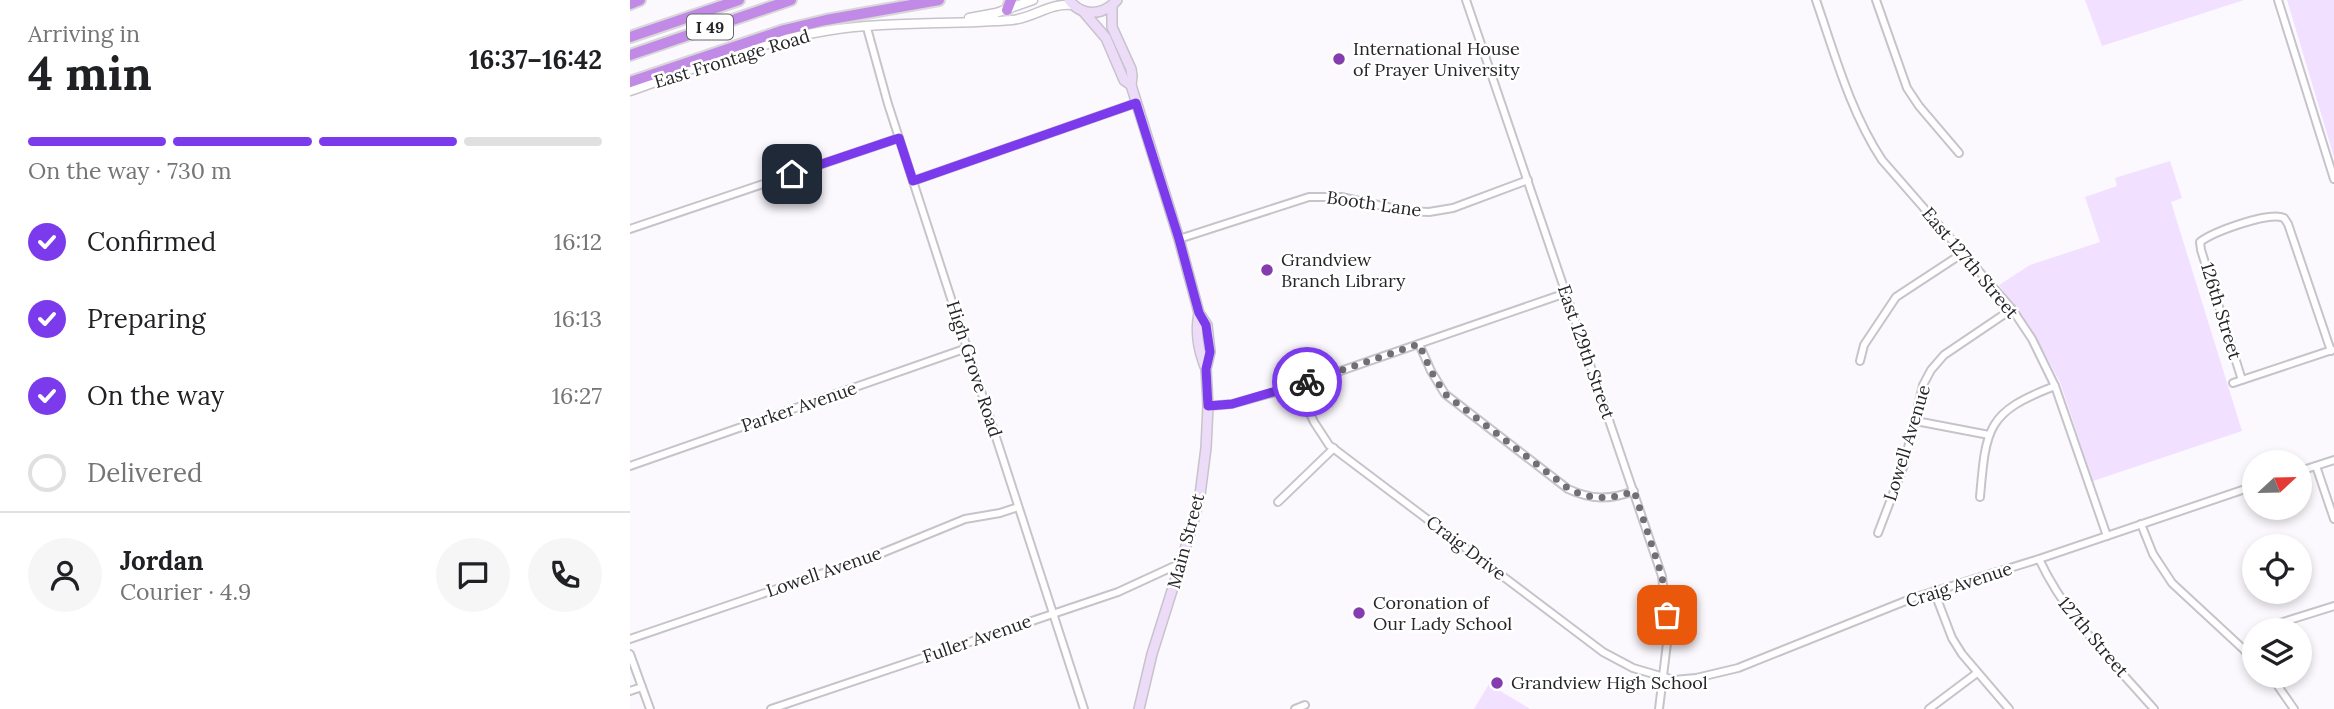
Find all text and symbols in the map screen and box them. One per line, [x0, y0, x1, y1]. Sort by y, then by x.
road number: I 49 [687, 15, 733, 40]
text: Arriving in [28, 19, 140, 48]
street label: East Frontage Road [651, 24, 813, 93]
place label: International House of Prayer University [1353, 37, 1520, 81]
text: 16:37–16:42 [469, 43, 602, 76]
text: 4 min [28, 44, 152, 103]
marker: International House of Prayer University [1331, 51, 1347, 67]
pin [762, 144, 822, 204]
icon: home [773, 155, 811, 193]
text: On the way · 730 m [28, 156, 232, 185]
street label: Booth Lane [1325, 185, 1423, 222]
street label: East 127th Street [1917, 202, 2024, 323]
icon: check [28, 223, 66, 261]
text: Confirmed [87, 225, 216, 258]
text: 16:12 [554, 227, 602, 256]
place label: Grandview Branch Library [1281, 248, 1406, 292]
street label: 126th Street [2196, 260, 2247, 362]
marker: Grandview Branch Library [1259, 262, 1275, 278]
street label: East 129th Street [1553, 282, 1620, 422]
street label: High Grove Road [942, 298, 1007, 440]
icon: check [28, 300, 66, 338]
text: Preparing [87, 302, 206, 335]
text: 16:13 [553, 304, 602, 333]
courier [1272, 347, 1342, 417]
icon: bike [1288, 363, 1326, 401]
street label: Parker Avenue [738, 376, 860, 437]
icon: check [28, 377, 66, 415]
text: On the way [87, 379, 224, 412]
text: 16:27 [552, 381, 602, 410]
street label: Lowell Avenue [1878, 382, 1935, 504]
north arrow [2242, 450, 2312, 520]
map controls [2242, 450, 2312, 688]
text: Delivered [87, 456, 203, 489]
street label: Main Street [1162, 491, 1209, 591]
street label: Craig Drive [1422, 510, 1511, 585]
button: locate [2242, 534, 2312, 604]
button: person [28, 538, 102, 612]
button: chat [436, 538, 510, 612]
button: phone [528, 538, 602, 612]
street label: Lowell Avenue [763, 541, 885, 602]
text: Jordan [120, 544, 204, 577]
street label: Craig Avenue [1903, 556, 2015, 613]
text: Courier · 4.9 [120, 577, 251, 606]
pin [1637, 585, 1697, 645]
place label: Coronation of Our Lady School [1373, 591, 1512, 635]
street label: 127th Street [2053, 592, 2134, 682]
icon: bag [1648, 596, 1686, 634]
marker: Coronation of Our Lady School [1351, 605, 1367, 621]
street label: Fuller Avenue [919, 609, 1035, 668]
button: layers [2242, 618, 2312, 688]
place label: Grandview High School [1511, 671, 1708, 694]
marker: Grandview High School [1489, 675, 1505, 691]

